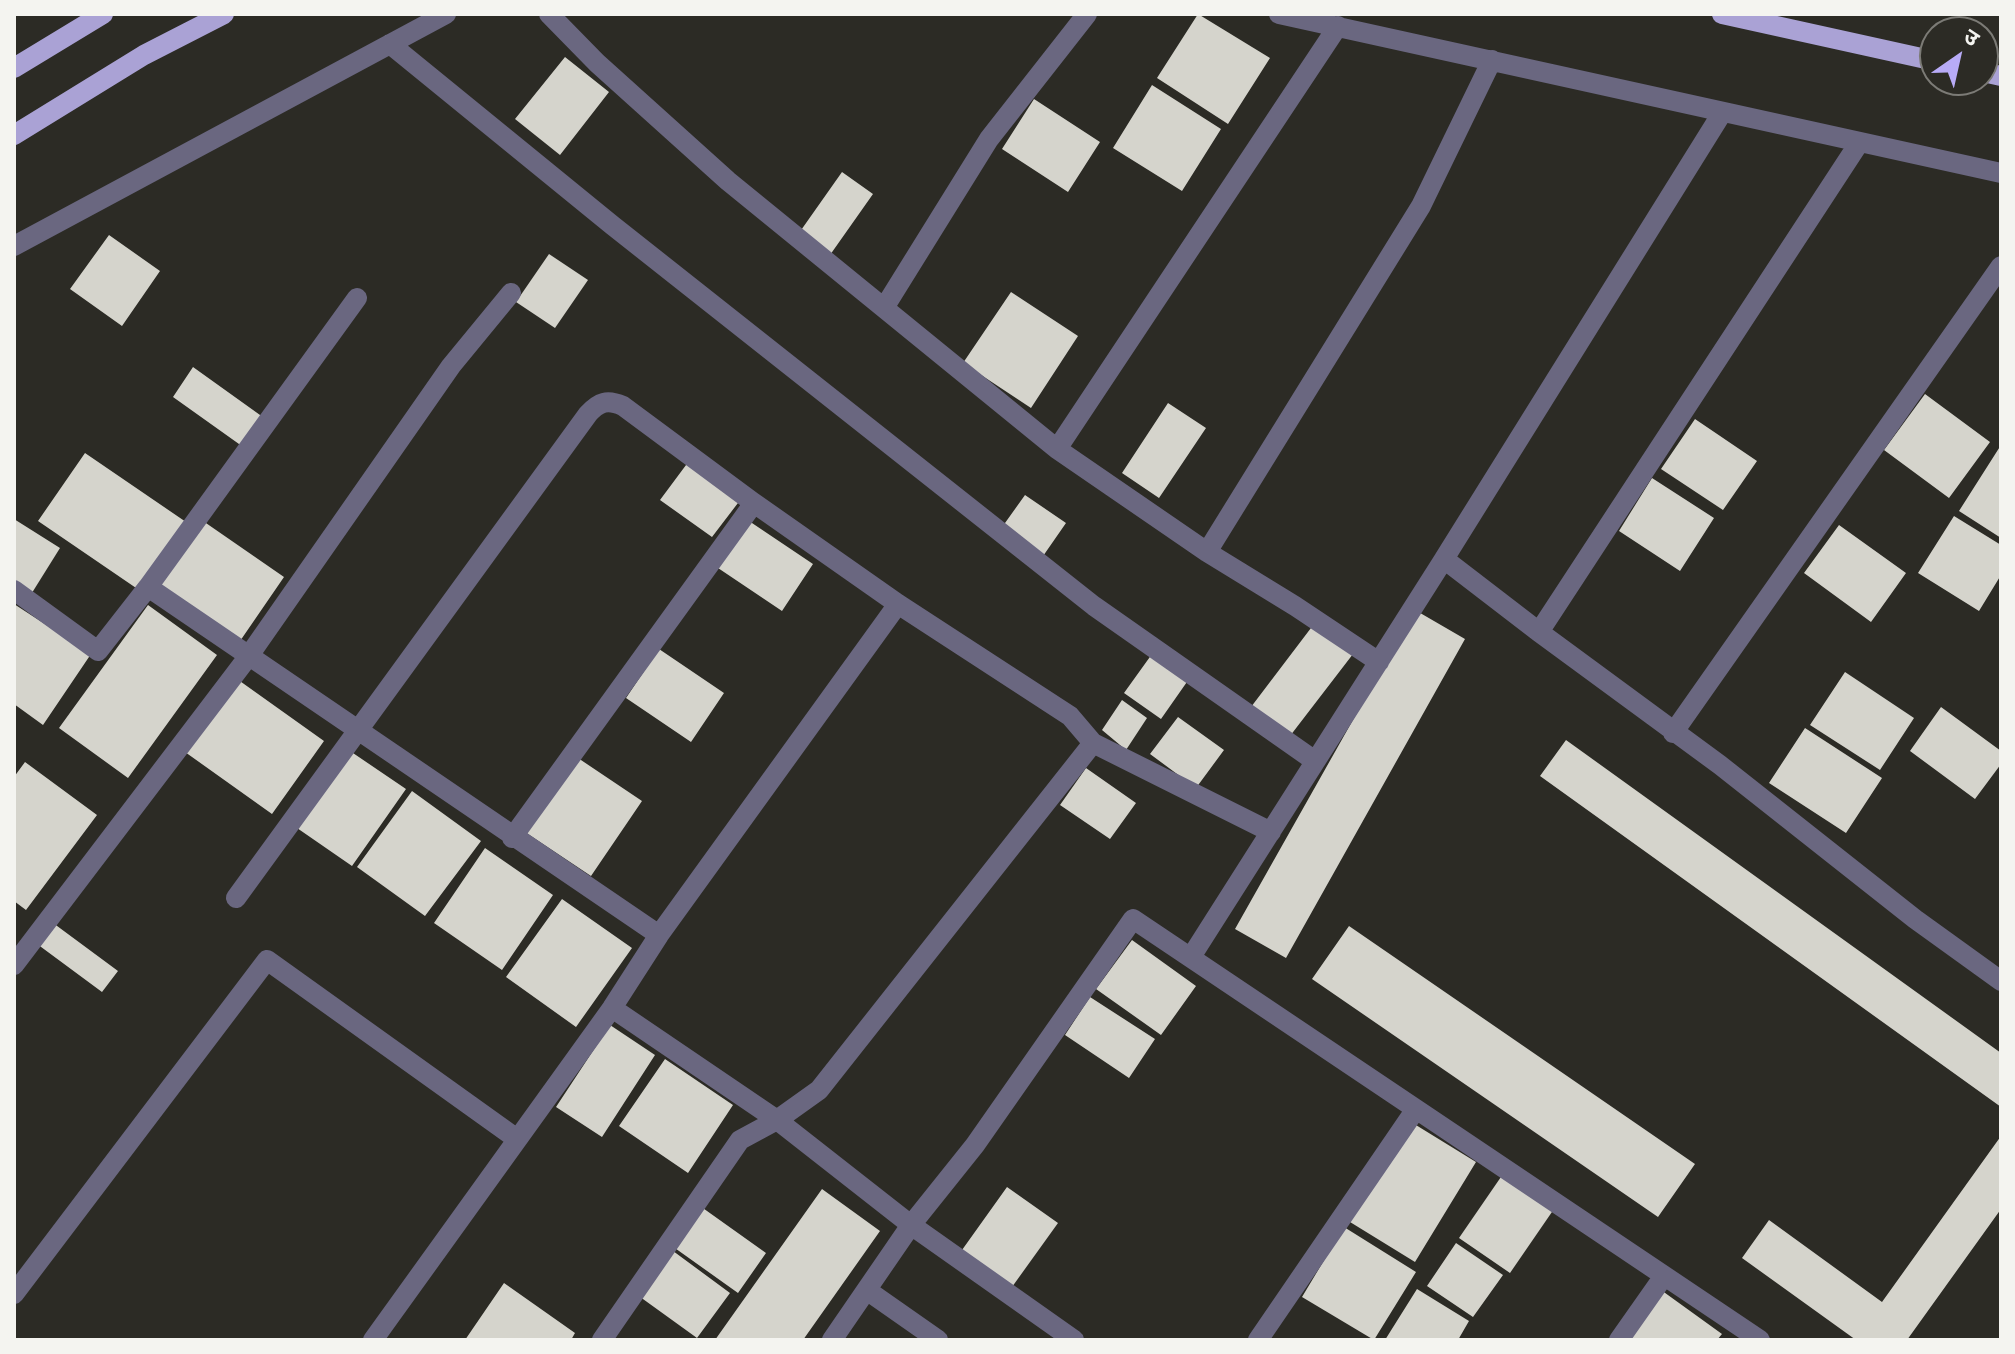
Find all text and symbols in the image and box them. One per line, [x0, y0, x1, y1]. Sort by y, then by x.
north arrow [1919, 16, 1999, 96]
text: उ [1959, 23, 1984, 52]

